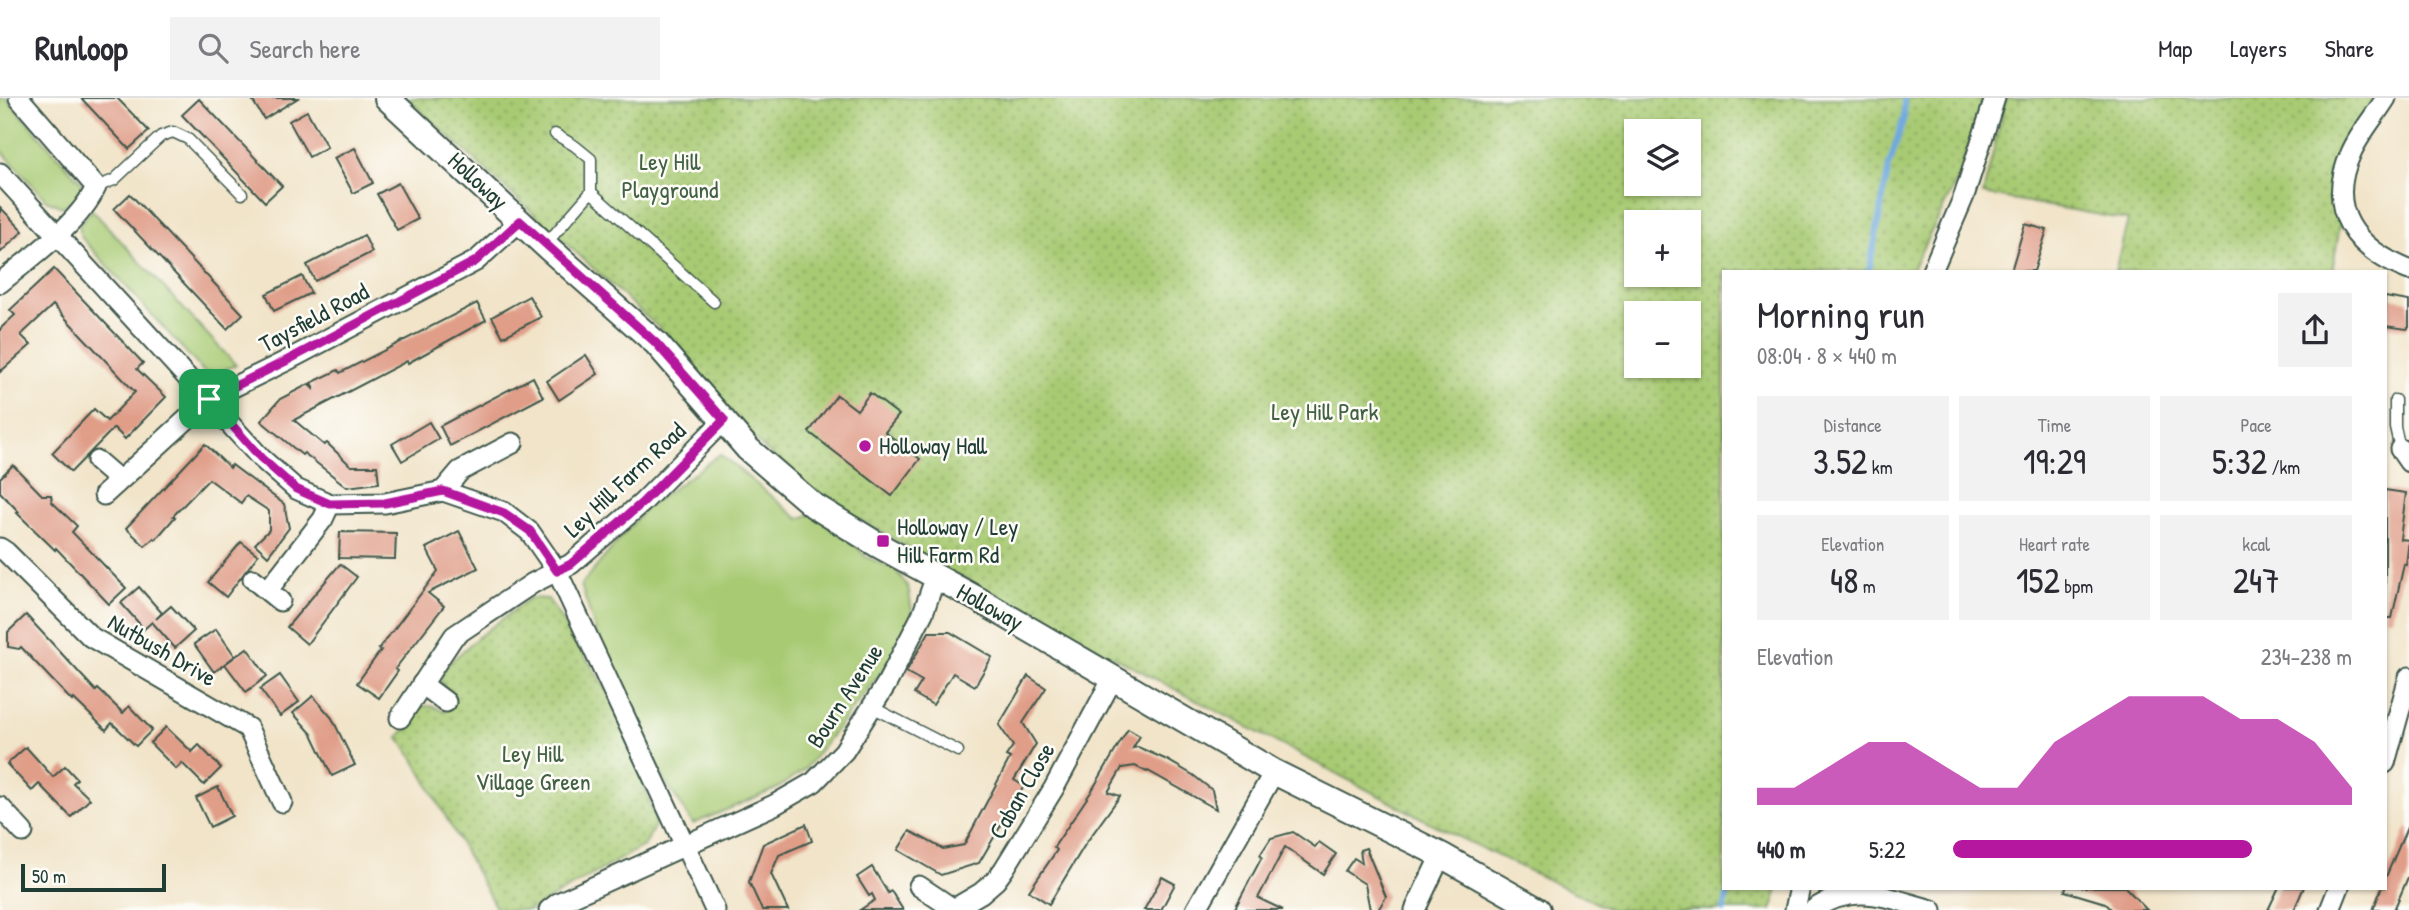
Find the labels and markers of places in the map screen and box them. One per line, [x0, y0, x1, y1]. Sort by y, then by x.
pin [179, 369, 239, 429]
place label: Holloway Hall [879, 429, 988, 461]
marker: Holloway Hall [857, 438, 873, 454]
place label: Holloway / Ley Hill Farm Rd [897, 510, 1018, 570]
marker: Holloway / Ley Hill Farm Rd [875, 533, 891, 549]

